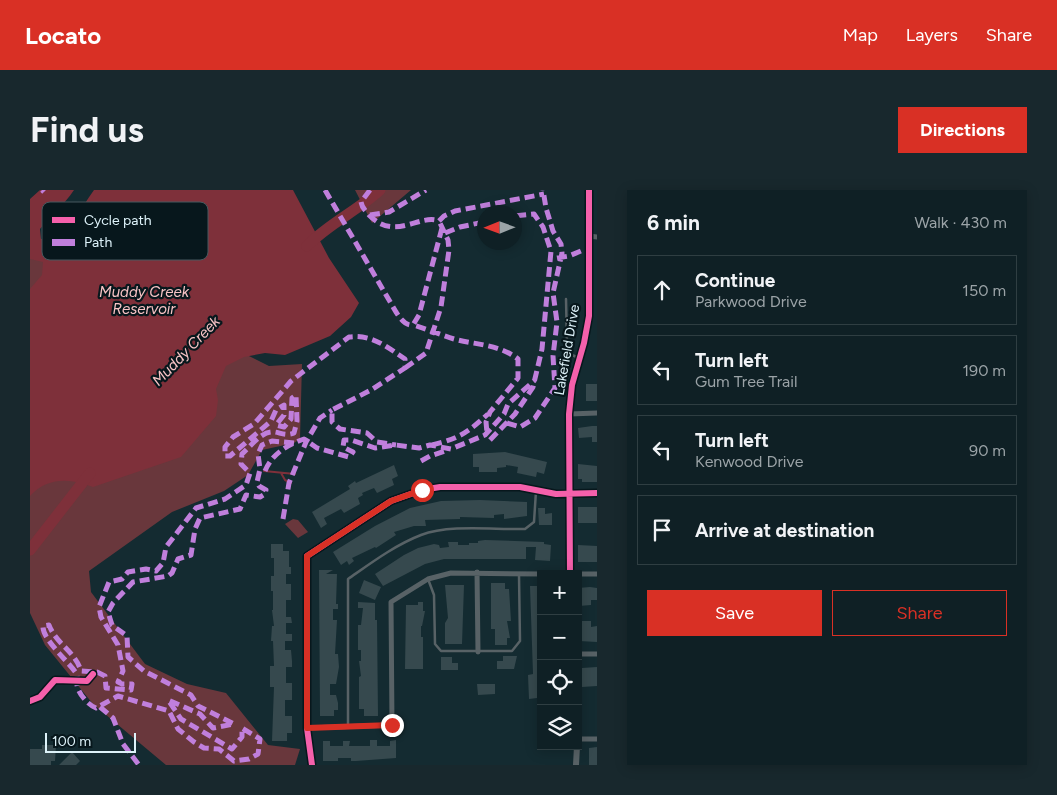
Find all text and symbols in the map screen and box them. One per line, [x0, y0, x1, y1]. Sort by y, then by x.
text: Locato [25, 21, 101, 50]
text: Map [843, 24, 878, 46]
text: Layers [906, 24, 958, 46]
text: Share [986, 24, 1032, 46]
button: Directions [898, 107, 1027, 153]
text: Find us [30, 109, 144, 151]
legend [42, 202, 208, 260]
north arrow [477, 205, 522, 250]
text: 6 min [647, 210, 700, 235]
text: Cycle path [84, 212, 152, 229]
text: Walk · 430 m [914, 213, 1007, 232]
text: Path [84, 234, 112, 251]
text: Continue [695, 269, 775, 292]
icon: ahead [648, 276, 676, 304]
text: 150 m [962, 281, 1006, 300]
water label: Muddy Creek Reservoir [99, 283, 190, 318]
text: Parkwood Drive [695, 292, 807, 311]
street label: Lakefield Drive [551, 303, 583, 397]
water label: Muddy Creek [148, 312, 224, 390]
text: Turn left [695, 349, 769, 372]
icon: left [648, 356, 676, 384]
text: 190 m [963, 361, 1006, 380]
text: Gum Tree Trail [695, 372, 797, 391]
text: Turn left [695, 429, 769, 452]
icon: left [648, 436, 676, 464]
text: 90 m [969, 441, 1006, 460]
text: Kenwood Drive [695, 452, 803, 471]
route start [411, 479, 434, 502]
icon: arrive [648, 516, 676, 544]
text: Arrive at destination [695, 519, 874, 542]
map controls [537, 570, 582, 750]
button: + [537, 570, 582, 615]
button: Save [647, 590, 822, 636]
button: Share [832, 590, 1007, 636]
button: − [537, 615, 582, 660]
button: locate [537, 660, 582, 705]
button: layers [537, 705, 582, 750]
route end [381, 714, 404, 737]
scale bar [45, 730, 136, 753]
text: 100 m [52, 733, 91, 750]

